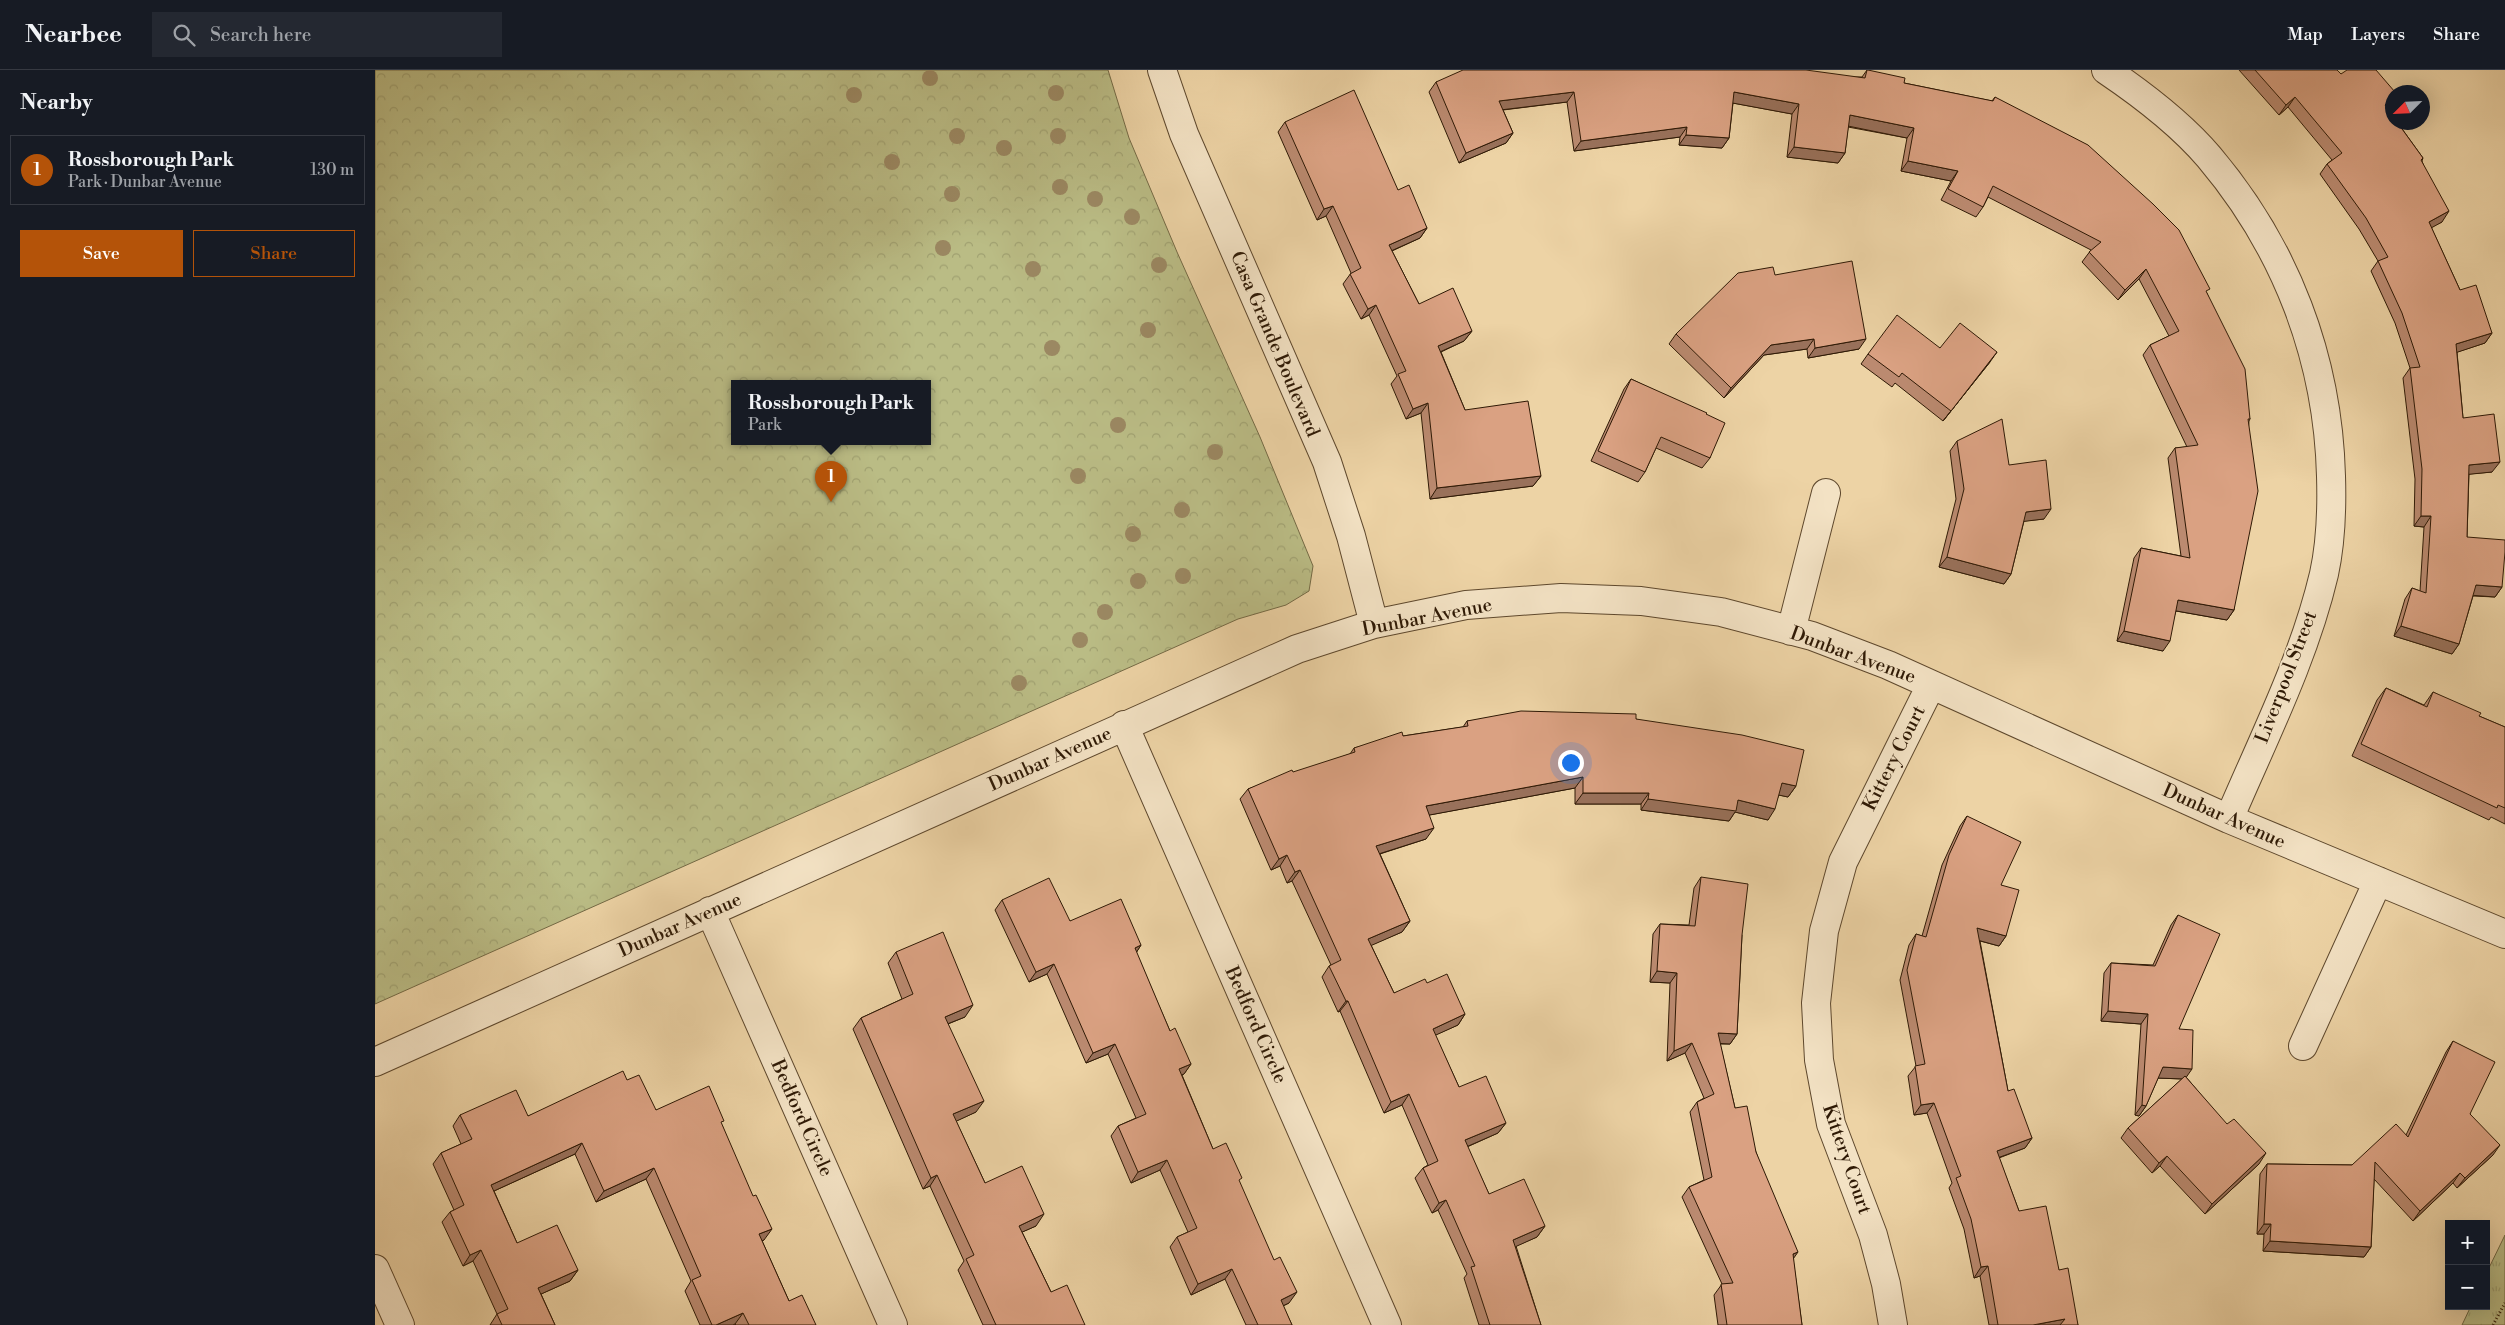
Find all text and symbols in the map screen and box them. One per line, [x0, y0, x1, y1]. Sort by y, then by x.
search box [152, 12, 502, 57]
text: Nearbee [25, 20, 122, 50]
icon: search [170, 21, 198, 49]
text: Search here [210, 23, 311, 47]
text: Map [2288, 23, 2323, 46]
text: Layers [2351, 23, 2405, 46]
text: Share [2433, 23, 2480, 46]
north arrow [2385, 85, 2430, 130]
text: Nearby [20, 90, 93, 116]
text: Rossborough Park [68, 148, 234, 172]
text: 1 [33, 160, 41, 180]
text: 130 m [310, 160, 354, 180]
text: Park · Dunbar Avenue [68, 172, 222, 192]
button: Save [20, 230, 183, 277]
button: Share [193, 230, 355, 277]
street label: Casa Grande Boulevard [1225, 247, 1325, 441]
popup [731, 380, 931, 445]
text: Rossborough Park [748, 391, 914, 415]
text: Park [748, 415, 781, 435]
pin: 1 [815, 461, 847, 502]
street label: Dunbar Avenue [1360, 593, 1494, 641]
street label: Liverpool Street [2250, 607, 2322, 747]
street label: Dunbar Avenue [1787, 621, 1919, 689]
street label: Kittery Court [1857, 701, 1931, 815]
street label: Dunbar Avenue [985, 721, 1115, 797]
your location [1558, 750, 1584, 776]
street label: Dunbar Avenue [2159, 778, 2289, 854]
street label: Dunbar Avenue [615, 887, 745, 963]
street label: Bedford Circle [1219, 962, 1293, 1087]
street label: Bedford Circle [765, 1055, 839, 1180]
street label: Kittery Court [1817, 1101, 1877, 1217]
map controls [2445, 1220, 2490, 1310]
button: + [2445, 1220, 2490, 1265]
button: − [2445, 1265, 2490, 1310]

